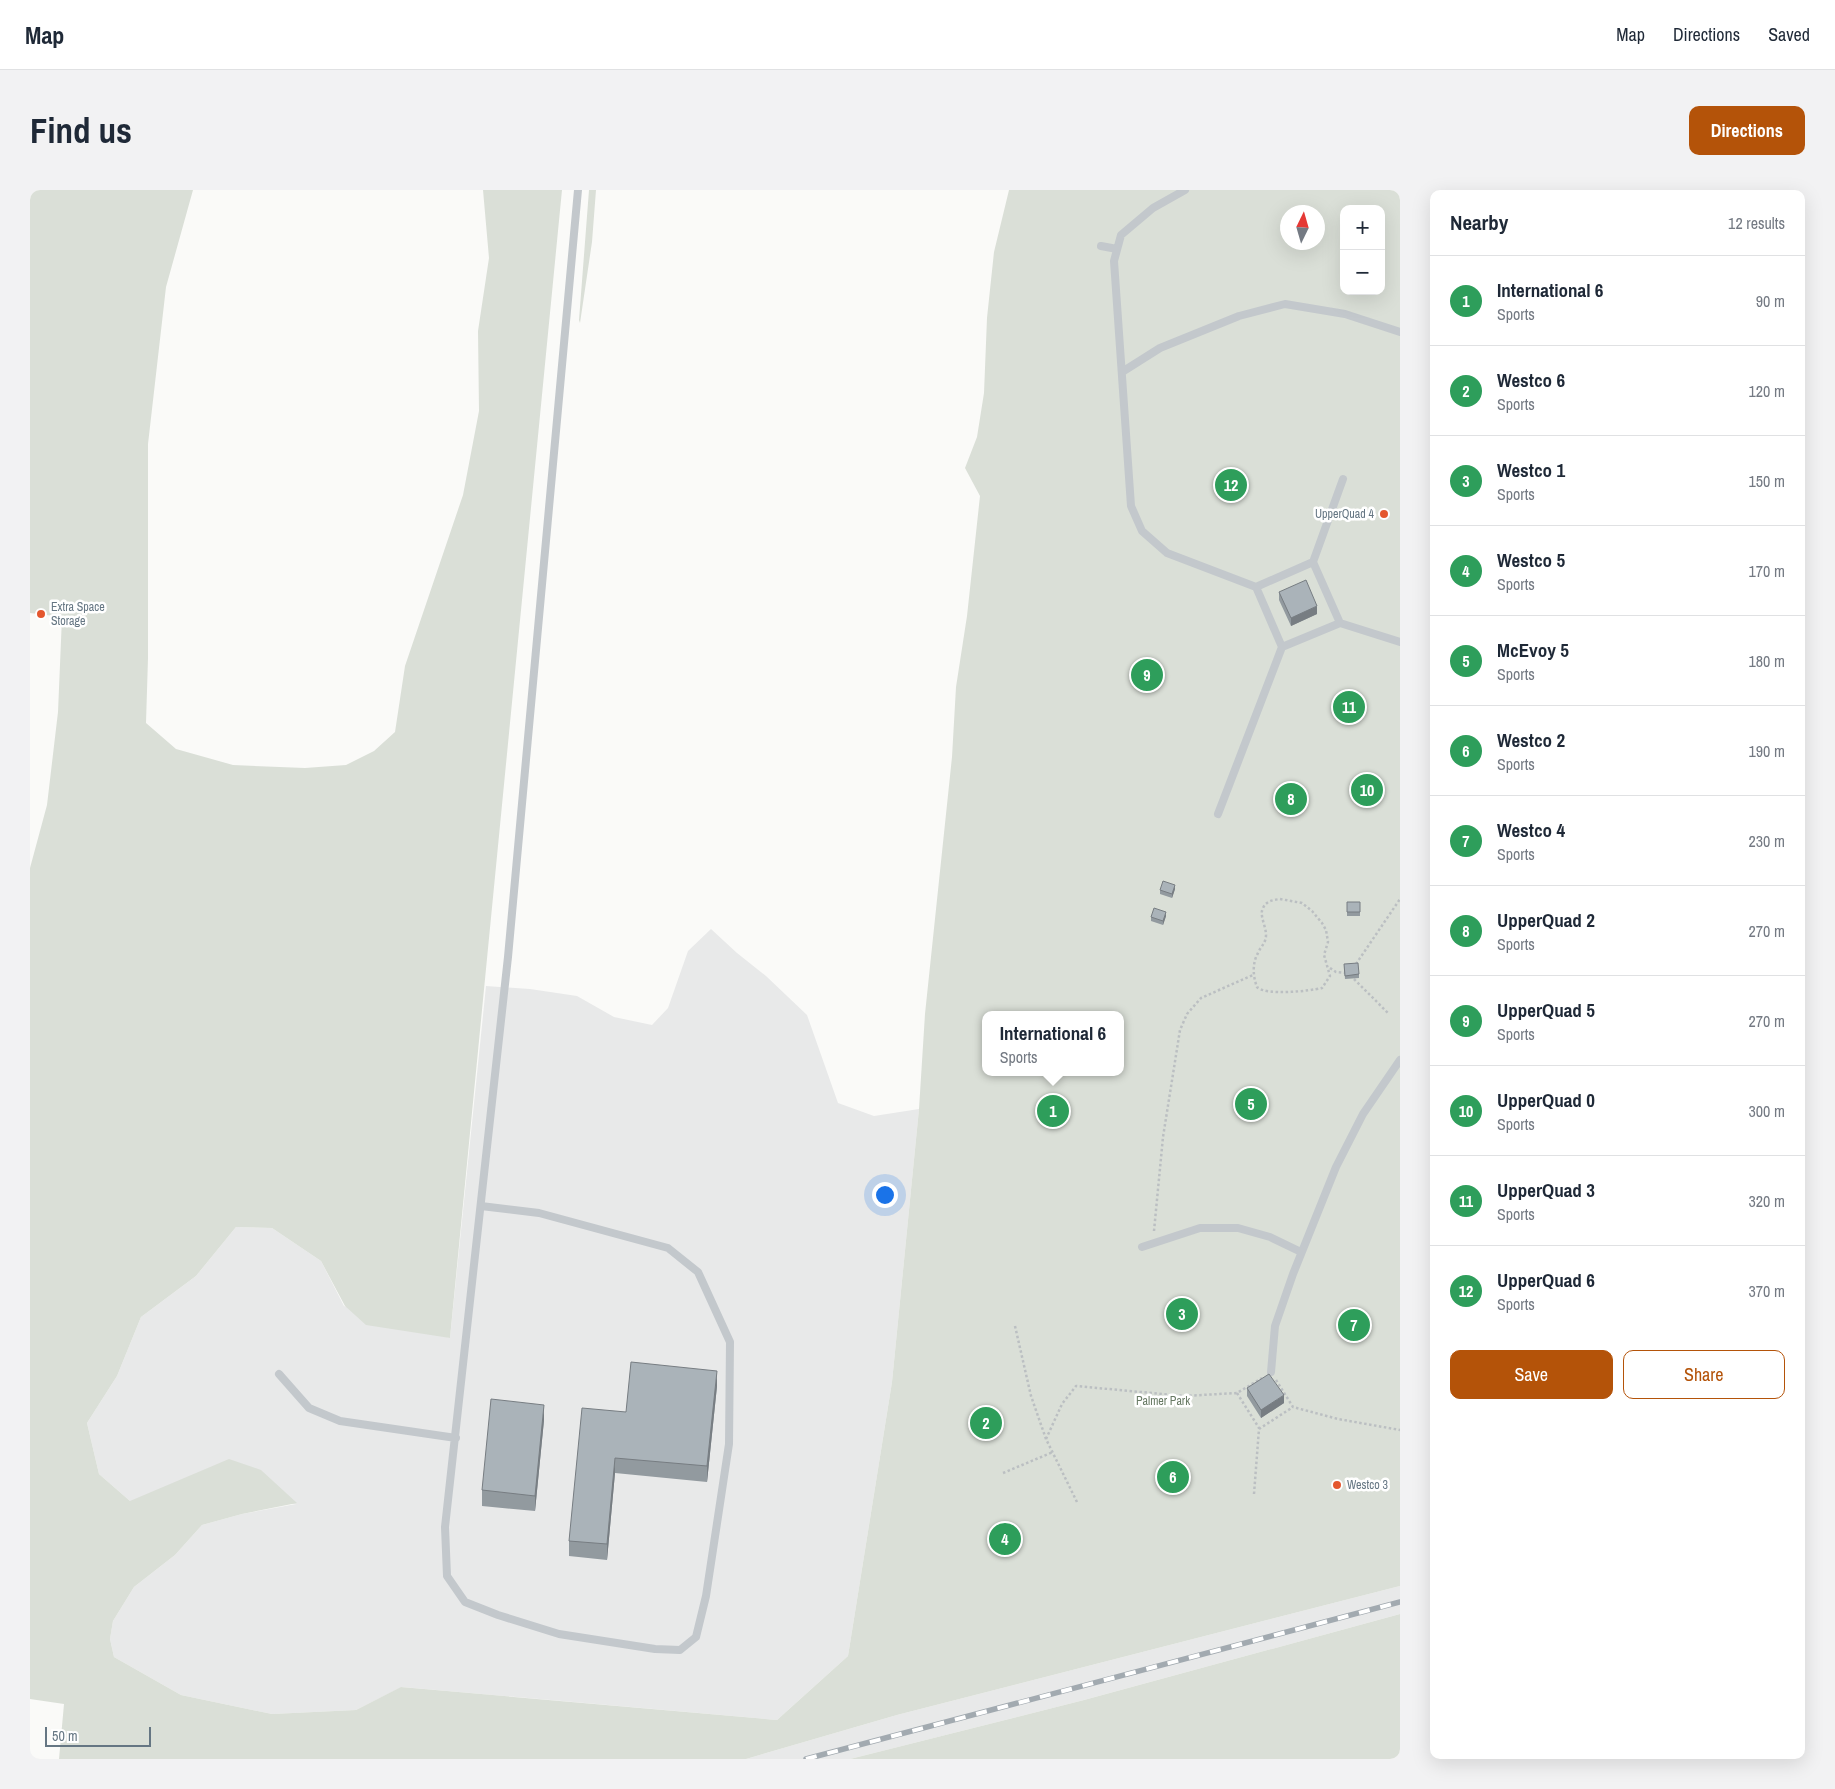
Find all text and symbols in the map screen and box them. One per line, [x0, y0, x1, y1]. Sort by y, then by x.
text: Map [25, 19, 64, 51]
text: Map [1616, 22, 1645, 47]
text: Directions [1673, 22, 1740, 47]
text: Saved [1768, 22, 1810, 47]
button: Directions [1689, 106, 1805, 155]
text: Find us [30, 107, 132, 154]
north arrow [1280, 205, 1325, 250]
map controls [1340, 205, 1385, 295]
button: + [1340, 205, 1385, 250]
text: Nearby [1450, 208, 1508, 237]
text: 12 results [1728, 212, 1785, 234]
button: − [1340, 250, 1385, 295]
text: International 6 [1497, 277, 1604, 303]
text: 1 [1462, 290, 1470, 312]
text: 90 m [1756, 290, 1785, 312]
text: Sports [1497, 303, 1535, 325]
text: Westco 6 [1497, 367, 1565, 393]
text: 2 [1462, 380, 1470, 402]
text: 120 m [1749, 380, 1785, 402]
text: Sports [1497, 393, 1535, 415]
text: Westco 1 [1497, 457, 1565, 483]
pin: 12 [1215, 466, 1247, 504]
text: 3 [1462, 470, 1470, 492]
text: 150 m [1749, 470, 1785, 492]
text: Sports [1497, 483, 1535, 505]
place label: UpperQuad 4 [1315, 506, 1375, 522]
marker: UpperQuad 4 [1378, 508, 1390, 520]
text: Westco 5 [1497, 547, 1565, 573]
text: 4 [1462, 560, 1470, 582]
text: 170 m [1749, 560, 1785, 582]
text: Sports [1497, 573, 1535, 595]
place label: Extra Space Storage [51, 599, 105, 629]
marker: Extra Space Storage [35, 608, 47, 620]
text: McEvoy 5 [1497, 637, 1569, 663]
text: 5 [1462, 650, 1470, 672]
text: 180 m [1749, 650, 1785, 672]
pin: 9 [1131, 656, 1163, 694]
text: Sports [1497, 663, 1535, 685]
pin: 11 [1333, 688, 1365, 726]
text: Westco 2 [1497, 727, 1565, 753]
text: 6 [1462, 740, 1470, 762]
text: 190 m [1749, 740, 1785, 762]
text: Sports [1497, 753, 1535, 775]
pin: 10 [1351, 771, 1383, 809]
pin: 8 [1275, 780, 1307, 818]
text: Westco 4 [1497, 817, 1565, 843]
text: 7 [1462, 830, 1470, 852]
text: 230 m [1749, 830, 1785, 852]
text: Sports [1497, 843, 1535, 865]
text: UpperQuad 2 [1497, 907, 1595, 933]
text: 8 [1462, 920, 1470, 942]
text: 270 m [1749, 920, 1785, 942]
text: Sports [1497, 933, 1535, 955]
text: UpperQuad 5 [1497, 997, 1595, 1023]
text: 9 [1462, 1010, 1470, 1032]
text: 270 m [1749, 1010, 1785, 1032]
popup [982, 1011, 1124, 1076]
text: International 6 [1000, 1020, 1106, 1046]
text: Sports [1497, 1023, 1535, 1045]
text: Sports [1000, 1046, 1038, 1068]
pin: 5 [1235, 1085, 1267, 1123]
text: UpperQuad 0 [1497, 1087, 1595, 1113]
pin: 1 [1037, 1092, 1069, 1130]
text: 10 [1459, 1100, 1473, 1122]
text: 300 m [1749, 1100, 1785, 1122]
text: Sports [1497, 1113, 1535, 1135]
text: UpperQuad 3 [1497, 1177, 1595, 1203]
your location [872, 1182, 898, 1208]
text: 11 [1459, 1190, 1473, 1212]
text: 320 m [1749, 1190, 1785, 1212]
text: Sports [1497, 1203, 1535, 1225]
text: UpperQuad 6 [1497, 1267, 1595, 1293]
text: 12 [1459, 1280, 1473, 1302]
text: 370 m [1749, 1280, 1785, 1302]
text: Sports [1497, 1293, 1535, 1315]
pin: 3 [1166, 1295, 1198, 1333]
pin: 7 [1338, 1306, 1370, 1344]
button: Save [1450, 1350, 1613, 1399]
button: Share [1623, 1350, 1785, 1399]
park label: Palmer Park [1136, 1393, 1190, 1409]
pin: 2 [970, 1404, 1002, 1442]
pin: 6 [1157, 1458, 1189, 1496]
place label: Westco 3 [1347, 1477, 1388, 1493]
marker: Westco 3 [1331, 1479, 1343, 1491]
pin: 4 [989, 1520, 1021, 1558]
scale bar [45, 1724, 151, 1747]
text: 50 m [52, 1727, 78, 1745]

